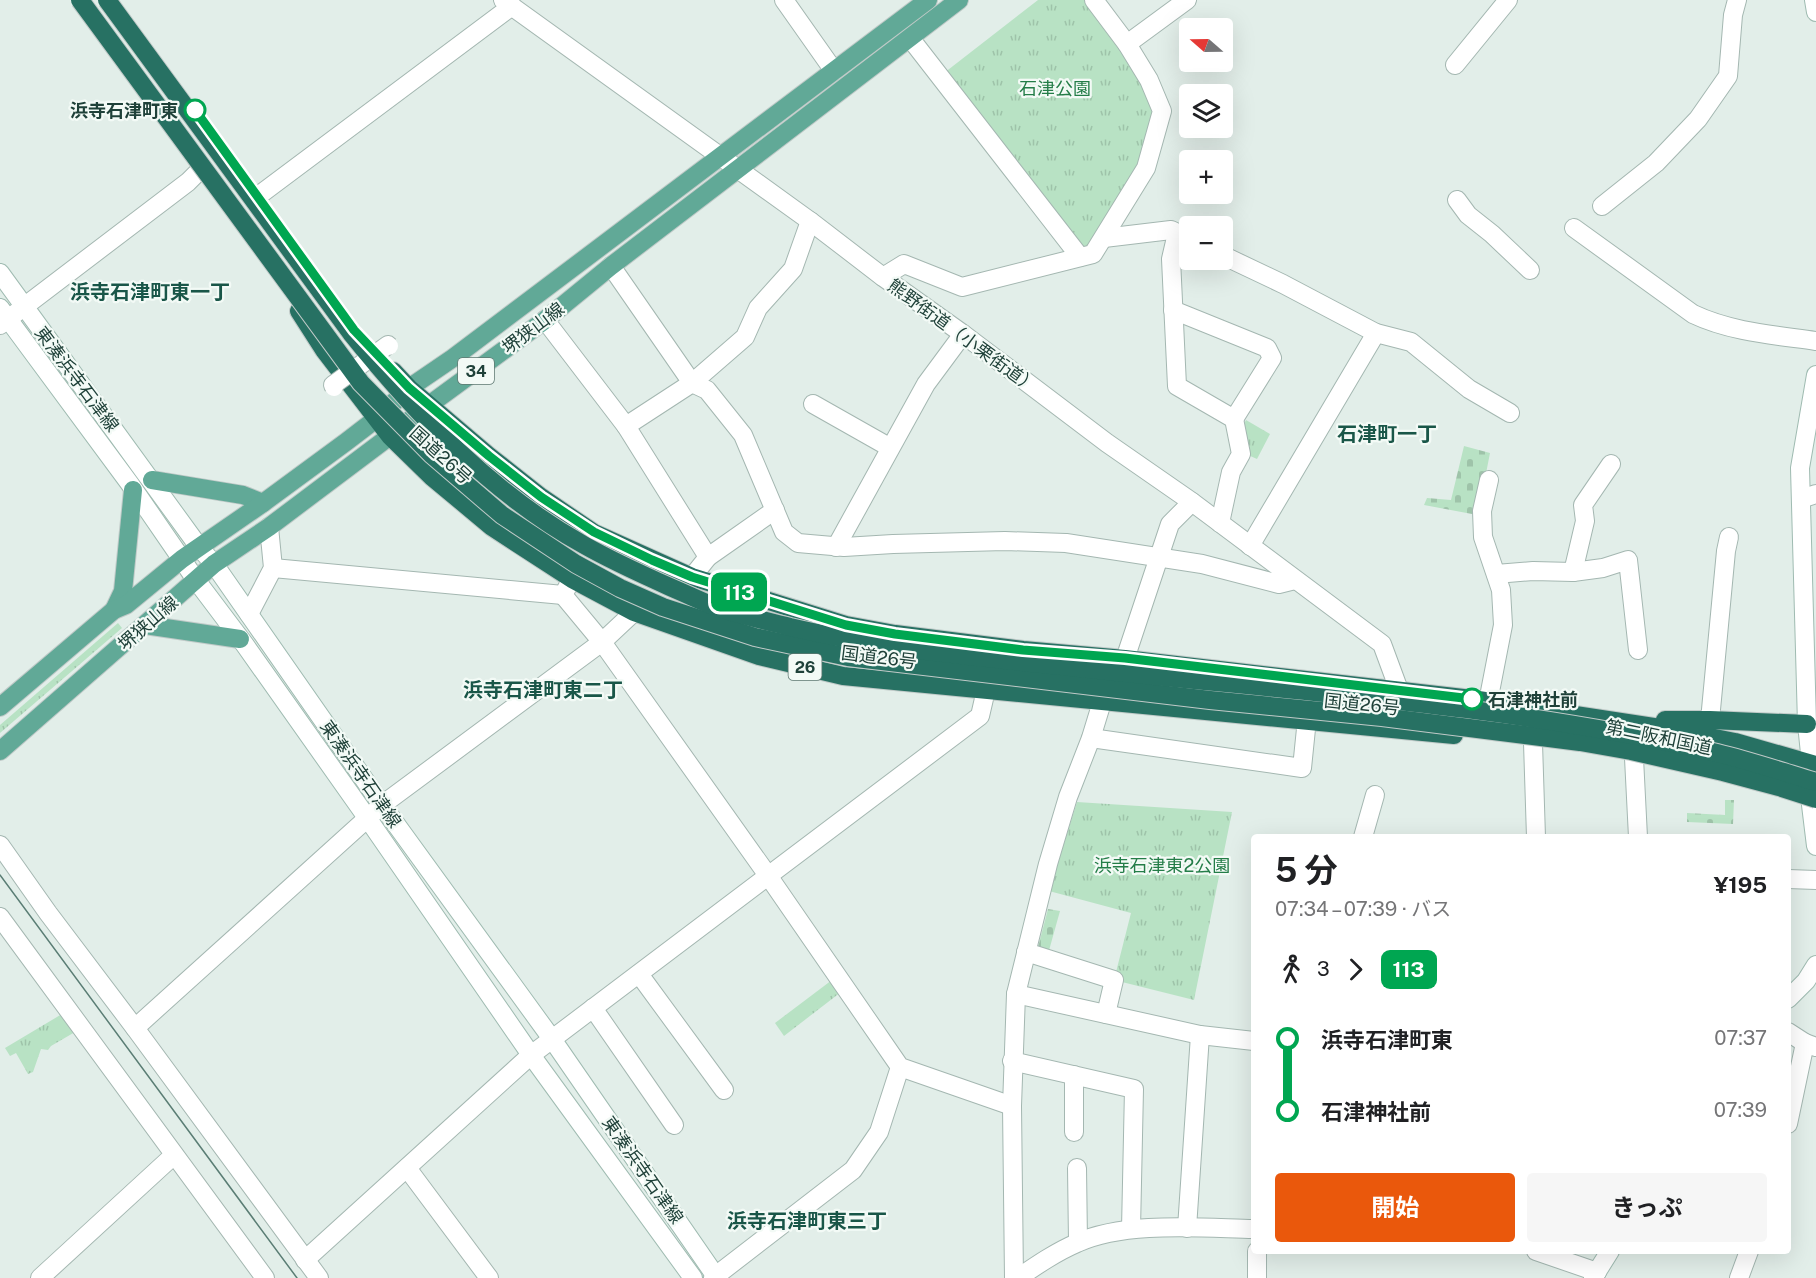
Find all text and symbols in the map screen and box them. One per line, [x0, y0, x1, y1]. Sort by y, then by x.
north arrow [1179, 18, 1233, 72]
map controls [1179, 18, 1233, 270]
park label: 石津公園 [1019, 78, 1091, 99]
button: layers [1179, 84, 1233, 138]
marker: 浜寺石津町東 [184, 99, 206, 121]
place label: 浜寺石津町東 [70, 100, 178, 121]
button: + [1179, 150, 1233, 204]
button: − [1179, 216, 1233, 270]
street label: 熊野街道（小栗街道） [884, 275, 1042, 397]
district label: 浜寺石津町東一丁 [70, 280, 230, 304]
street label: 堺狭山線 [498, 298, 568, 358]
street label: 東湊浜寺石津線 [31, 322, 123, 436]
road number: 34 [458, 358, 494, 384]
street label: 国道26号 [406, 422, 476, 488]
district label: 石津町一丁 [1337, 422, 1437, 446]
line badge: 113 [704, 572, 774, 612]
text: 113 [723, 580, 755, 605]
street label: 堺狭山線 [114, 591, 182, 655]
street label: 国道26号 [840, 642, 918, 672]
road number: 26 [788, 654, 822, 680]
district label: 浜寺石津町東二丁 [463, 678, 623, 702]
marker: 石津神社前 [1461, 688, 1483, 710]
place label: 石津神社前 [1488, 689, 1578, 710]
street label: 国道26号 [1323, 690, 1401, 718]
street label: 東湊浜寺石津線 [316, 716, 406, 832]
street label: 第二阪和国道 [1604, 716, 1714, 758]
text: 5 分 [1275, 851, 1338, 889]
park label: 浜寺石津東2公園 [1094, 855, 1230, 876]
text: ¥195 [1714, 872, 1767, 898]
text: 07:34 – 07:39 · バス [1275, 897, 1451, 921]
icon: walk [1275, 953, 1308, 986]
icon: forward [1339, 953, 1372, 986]
text: 3 [1317, 957, 1330, 981]
text: 113 [1393, 957, 1425, 982]
text: 07:37 [1714, 1026, 1767, 1050]
text: 浜寺石津町東 [1321, 1027, 1453, 1053]
text: 07:39 [1714, 1098, 1767, 1122]
text: 石津神社前 [1321, 1099, 1431, 1125]
street label: 東湊浜寺石津線 [598, 1112, 688, 1228]
button: 開始 [1275, 1173, 1515, 1242]
button: きっぷ [1527, 1173, 1767, 1242]
district label: 浜寺石津町東三丁 [727, 1209, 887, 1233]

